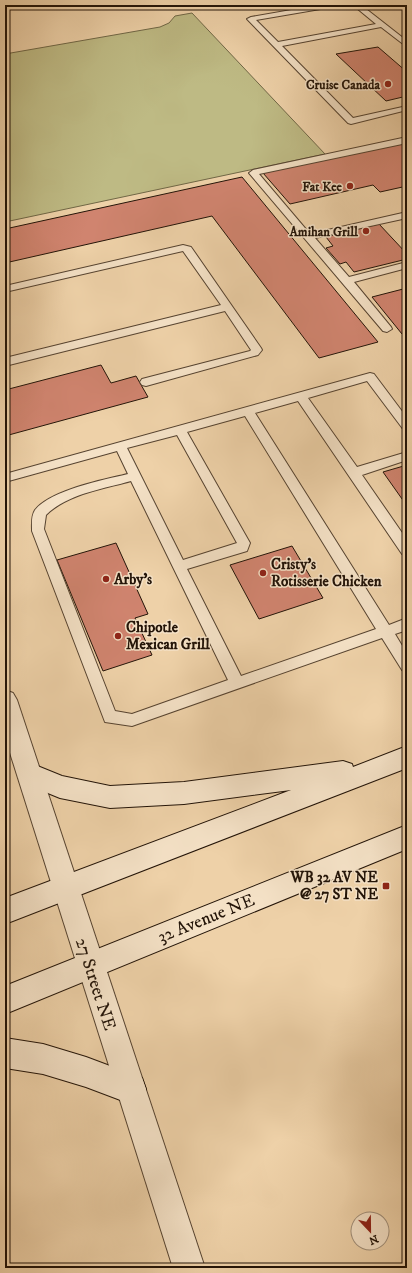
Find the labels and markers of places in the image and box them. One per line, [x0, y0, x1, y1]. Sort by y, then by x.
place label: Cruise Canada [306, 77, 380, 93]
marker: Cruise Canada [383, 79, 393, 89]
place label: Fat Kee [302, 179, 343, 195]
marker: Fat Kee [345, 181, 355, 191]
place label: Amihan Grill [289, 224, 359, 240]
marker: Amihan Grill [361, 226, 371, 236]
place label: Cristy's Rotisserie Chicken [271, 555, 382, 591]
marker: Cristy's Rotisserie Chicken [258, 568, 268, 578]
place label: Arby's [113, 570, 152, 589]
marker: Arby's [101, 574, 111, 584]
place label: Chipotle Mexican Grill [126, 618, 210, 654]
marker: Chipotle Mexican Grill [113, 631, 123, 641]
place label: WB 32 AV NE @ 27 ST NE [290, 868, 378, 904]
marker: WB 32 AV NE @ 27 ST NE [381, 881, 391, 891]

